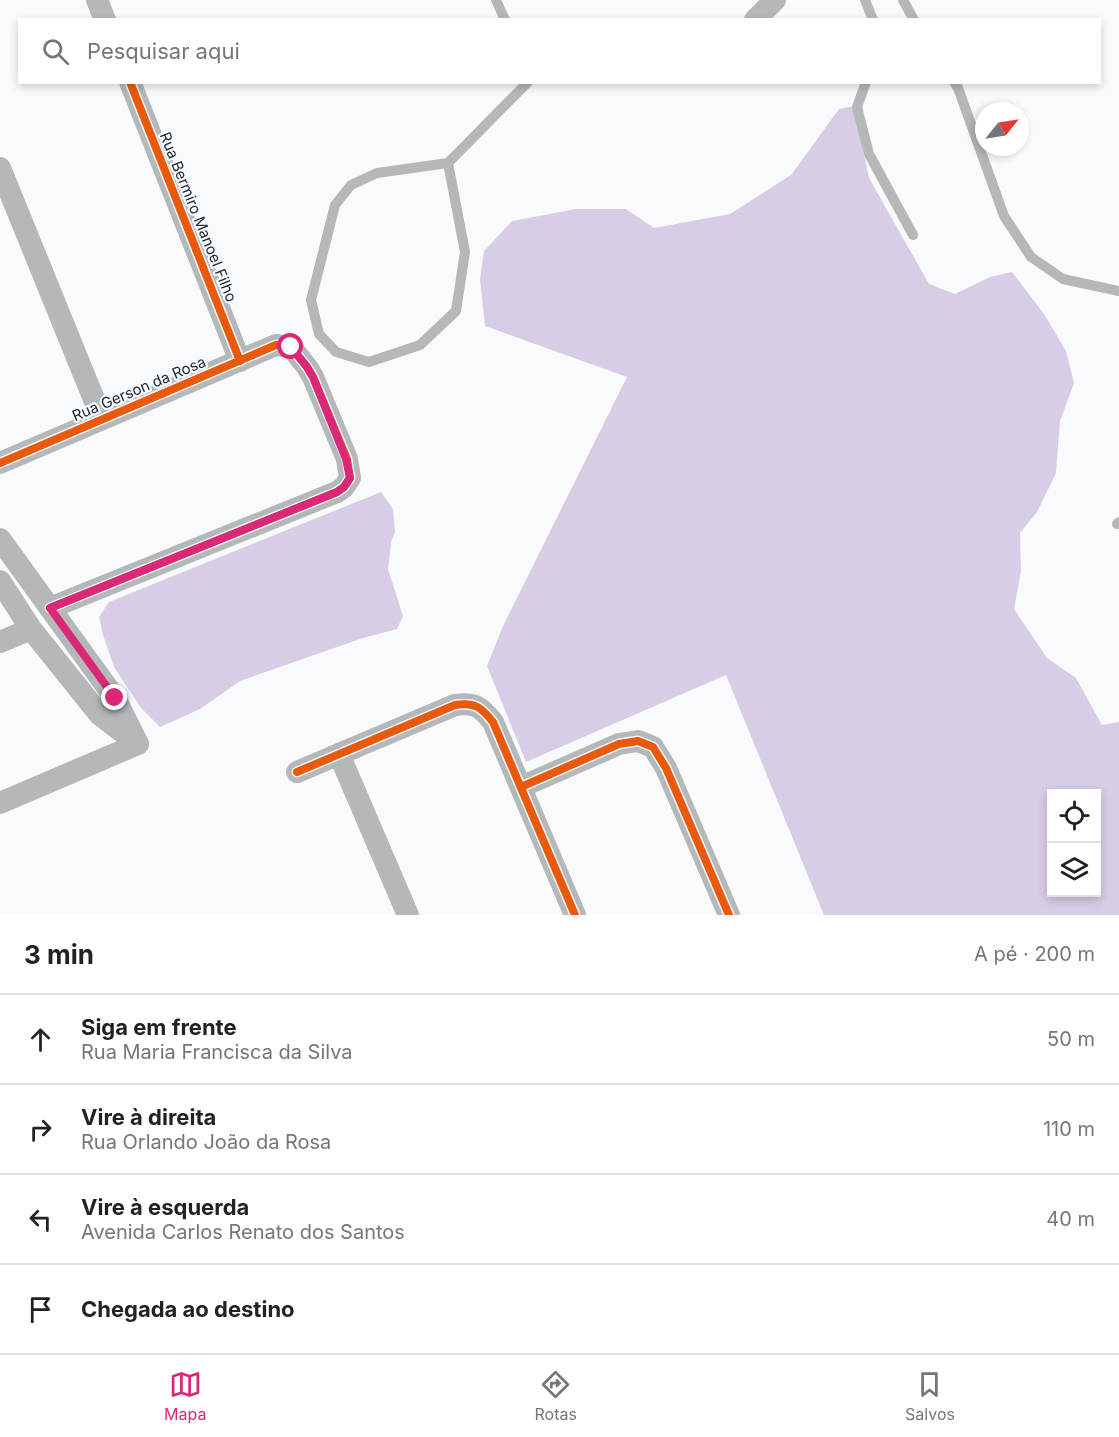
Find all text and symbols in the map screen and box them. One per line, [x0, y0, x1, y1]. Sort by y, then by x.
search box [18, 18, 1101, 84]
icon: search [39, 35, 72, 68]
text: Pesquisar aqui [87, 38, 240, 64]
north arrow [975, 102, 1029, 156]
street label: Rua Bermiro Manoel Filho [156, 129, 241, 304]
route start [277, 333, 303, 359]
street label: Rua Gerson da Rosa [69, 352, 208, 425]
route end [101, 684, 127, 710]
map controls [1047, 789, 1101, 897]
button: locate [1047, 789, 1101, 843]
button: layers [1047, 843, 1101, 897]
text: 3 min [24, 939, 94, 970]
text: A pé · 200 m [974, 942, 1095, 966]
text: Siga em frente [81, 1014, 237, 1040]
icon: ahead [24, 1023, 57, 1056]
text: 50 m [1047, 1027, 1095, 1051]
text: Rua Maria Francisca da Silva [81, 1040, 353, 1064]
text: Vire à direita [81, 1104, 216, 1130]
icon: right [24, 1113, 57, 1146]
text: 110 m [1043, 1117, 1095, 1141]
text: Rua Orlando João da Rosa [81, 1130, 331, 1154]
text: Vire à esquerda [81, 1194, 249, 1220]
icon: left [24, 1203, 57, 1236]
text: 40 m [1046, 1207, 1095, 1231]
text: Avenida Carlos Renato dos Santos [81, 1220, 405, 1244]
icon: arrive [24, 1293, 57, 1326]
text: Chegada ao destino [81, 1296, 295, 1322]
tab: Mapa [164, 1368, 206, 1424]
tab: Rotas [535, 1368, 577, 1424]
tab: Salvos [905, 1368, 955, 1424]

